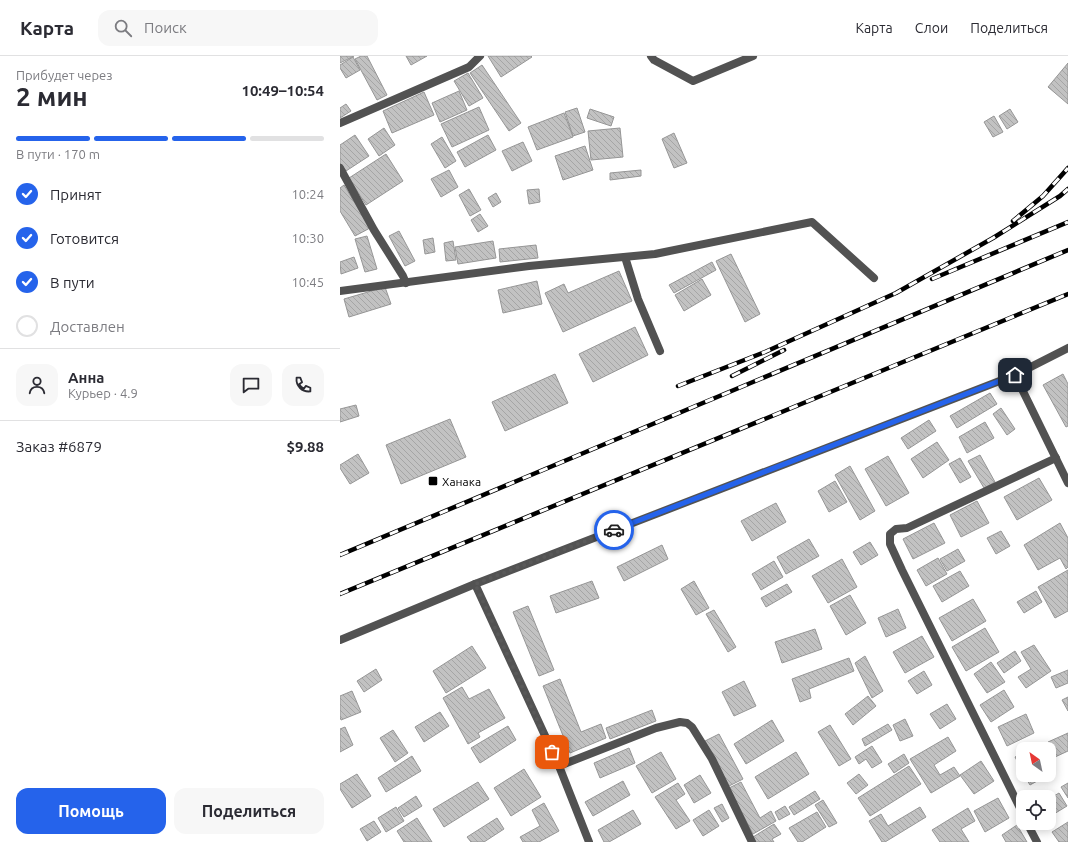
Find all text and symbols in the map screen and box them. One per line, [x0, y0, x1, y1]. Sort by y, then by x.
search box [98, 10, 378, 46]
text: Карта [20, 17, 74, 39]
icon: search [112, 17, 134, 39]
text: Поиск [144, 19, 187, 36]
text: Карта [855, 20, 893, 36]
text: Слои [915, 20, 948, 36]
text: Поделиться [970, 20, 1048, 36]
text: Прибудет через [16, 68, 113, 82]
text: 2 мин [16, 82, 88, 111]
text: 10:49–10:54 [241, 82, 324, 99]
text: В пути · 170 m [16, 147, 100, 161]
icon: check [16, 183, 38, 205]
text: Принят [50, 186, 102, 203]
text: 10:24 [291, 187, 324, 201]
icon: check [16, 227, 38, 249]
text: Готовится [50, 230, 119, 247]
text: 10:30 [291, 231, 324, 245]
icon: check [16, 271, 38, 293]
text: В пути [50, 274, 95, 291]
text: 10:45 [291, 275, 324, 289]
text: Доставлен [50, 318, 125, 335]
pin [998, 358, 1032, 392]
button: person [16, 364, 58, 406]
button: chat [230, 364, 272, 406]
button: phone [282, 364, 324, 406]
icon: home [1004, 364, 1026, 386]
text: Анна [68, 369, 104, 386]
text: Курьер · 4.9 [68, 386, 138, 400]
text: Заказ #6879 [16, 438, 102, 455]
text: $9.88 [286, 438, 324, 455]
marker: Ханака [427, 475, 439, 487]
place label: Ханака [442, 475, 481, 488]
courier [594, 510, 634, 550]
icon: car [603, 519, 625, 541]
pin [535, 735, 569, 769]
icon: bag [541, 741, 563, 763]
north arrow [1016, 742, 1056, 782]
map controls [1016, 742, 1056, 830]
button: Помощь [16, 788, 166, 834]
button: Поделиться [174, 788, 324, 834]
button: locate [1016, 790, 1056, 830]

